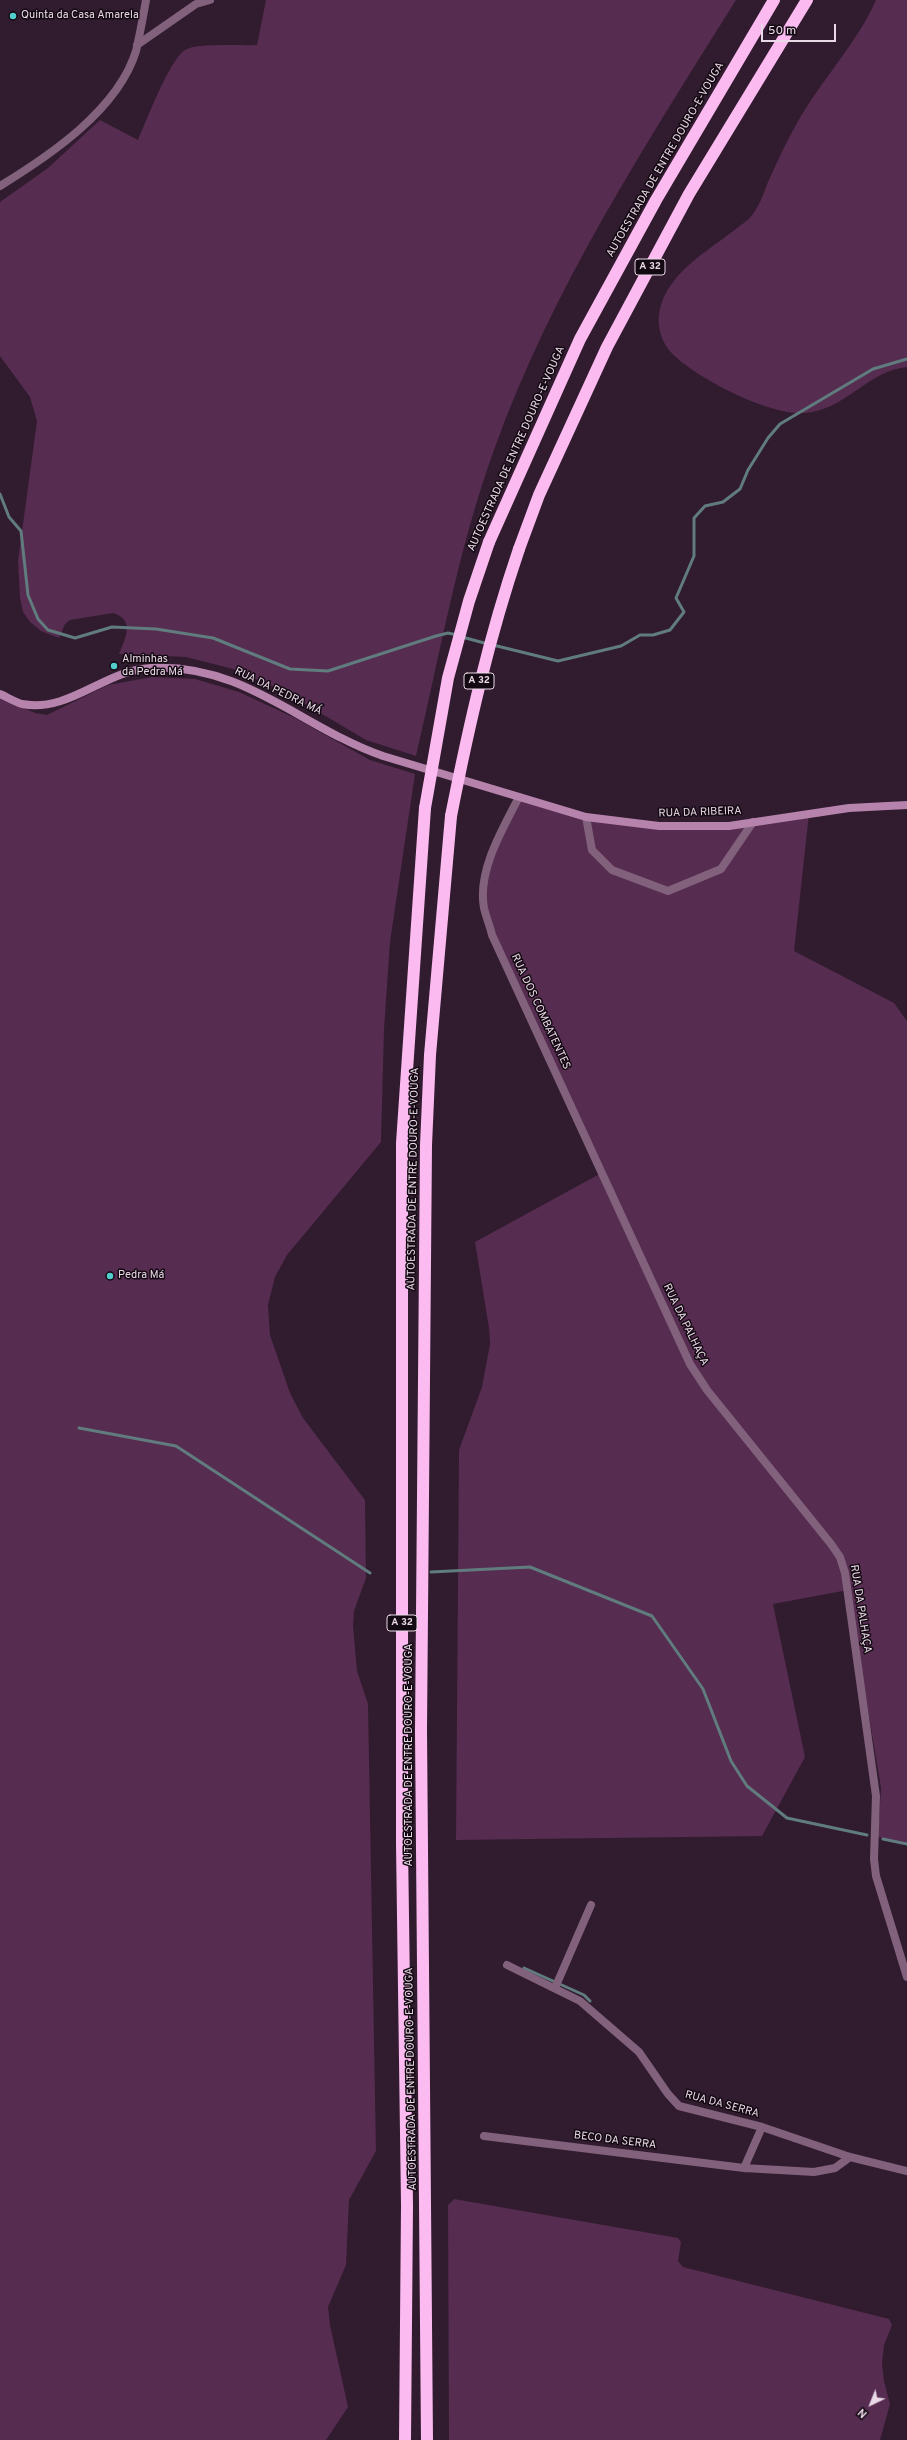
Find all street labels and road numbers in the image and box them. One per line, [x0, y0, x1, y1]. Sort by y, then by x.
street label: AUTOESTRADA DE ENTRE DOURO-E-VOUGA [605, 60, 727, 260]
road number: A 32 [635, 259, 665, 275]
street label: AUTOESTRADA DE ENTRE DOURO-E-VOUGA [466, 344, 568, 554]
street label: RUA DA PEDRA MÁ [232, 665, 324, 719]
road number: A 32 [464, 673, 494, 689]
street label: RUA DA RIBEIRA [658, 805, 742, 821]
street label: RUA DOS COMBATENTES [507, 952, 573, 1072]
street label: AUTOESTRADA DE ENTRE DOURO-E-VOUGA [405, 1067, 423, 1291]
street label: RUA DA PALHAÇA [659, 1282, 711, 1368]
street label: RUA DA PALHAÇA [846, 1564, 874, 1654]
road number: A 32 [387, 1615, 417, 1631]
street label: AUTOESTRADA DE ENTRE DOURO-E-VOUGA [403, 1643, 417, 1867]
street label: AUTOESTRADA DE ENTRE DOURO-E-VOUGA [403, 1967, 421, 2191]
street label: RUA DA SERRA [683, 2089, 761, 2121]
street label: BECO DA SERRA [573, 2129, 657, 2153]

